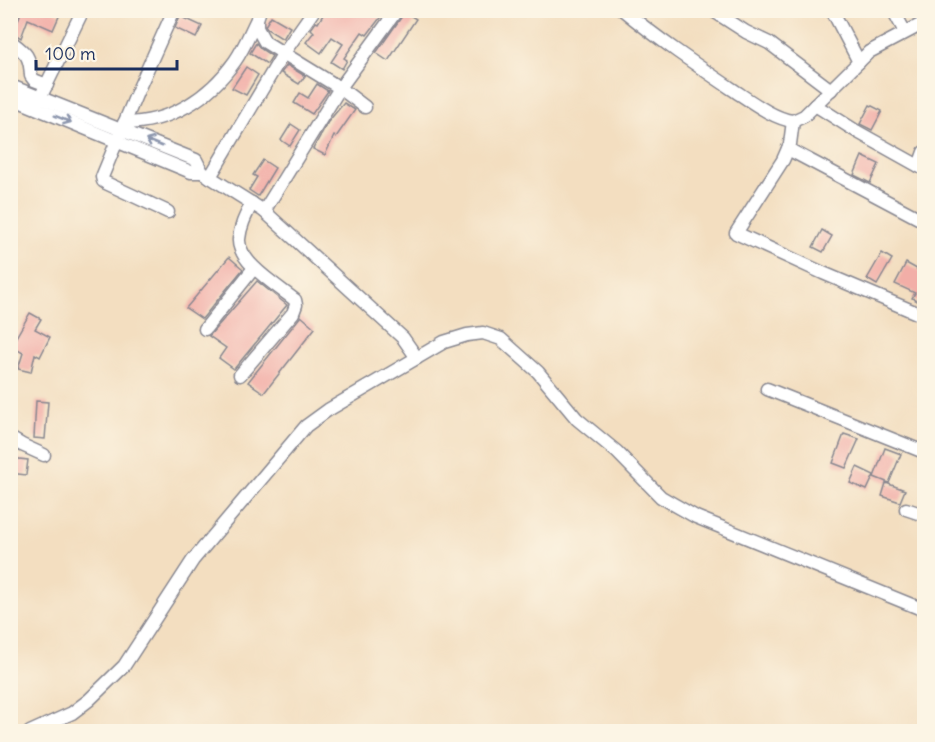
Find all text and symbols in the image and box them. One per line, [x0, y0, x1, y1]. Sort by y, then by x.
scale bar [36, 33, 177, 71]
text: 100 m [45, 42, 96, 65]
one-way arrow [53, 114, 72, 125]
one-way arrow [145, 137, 164, 148]

